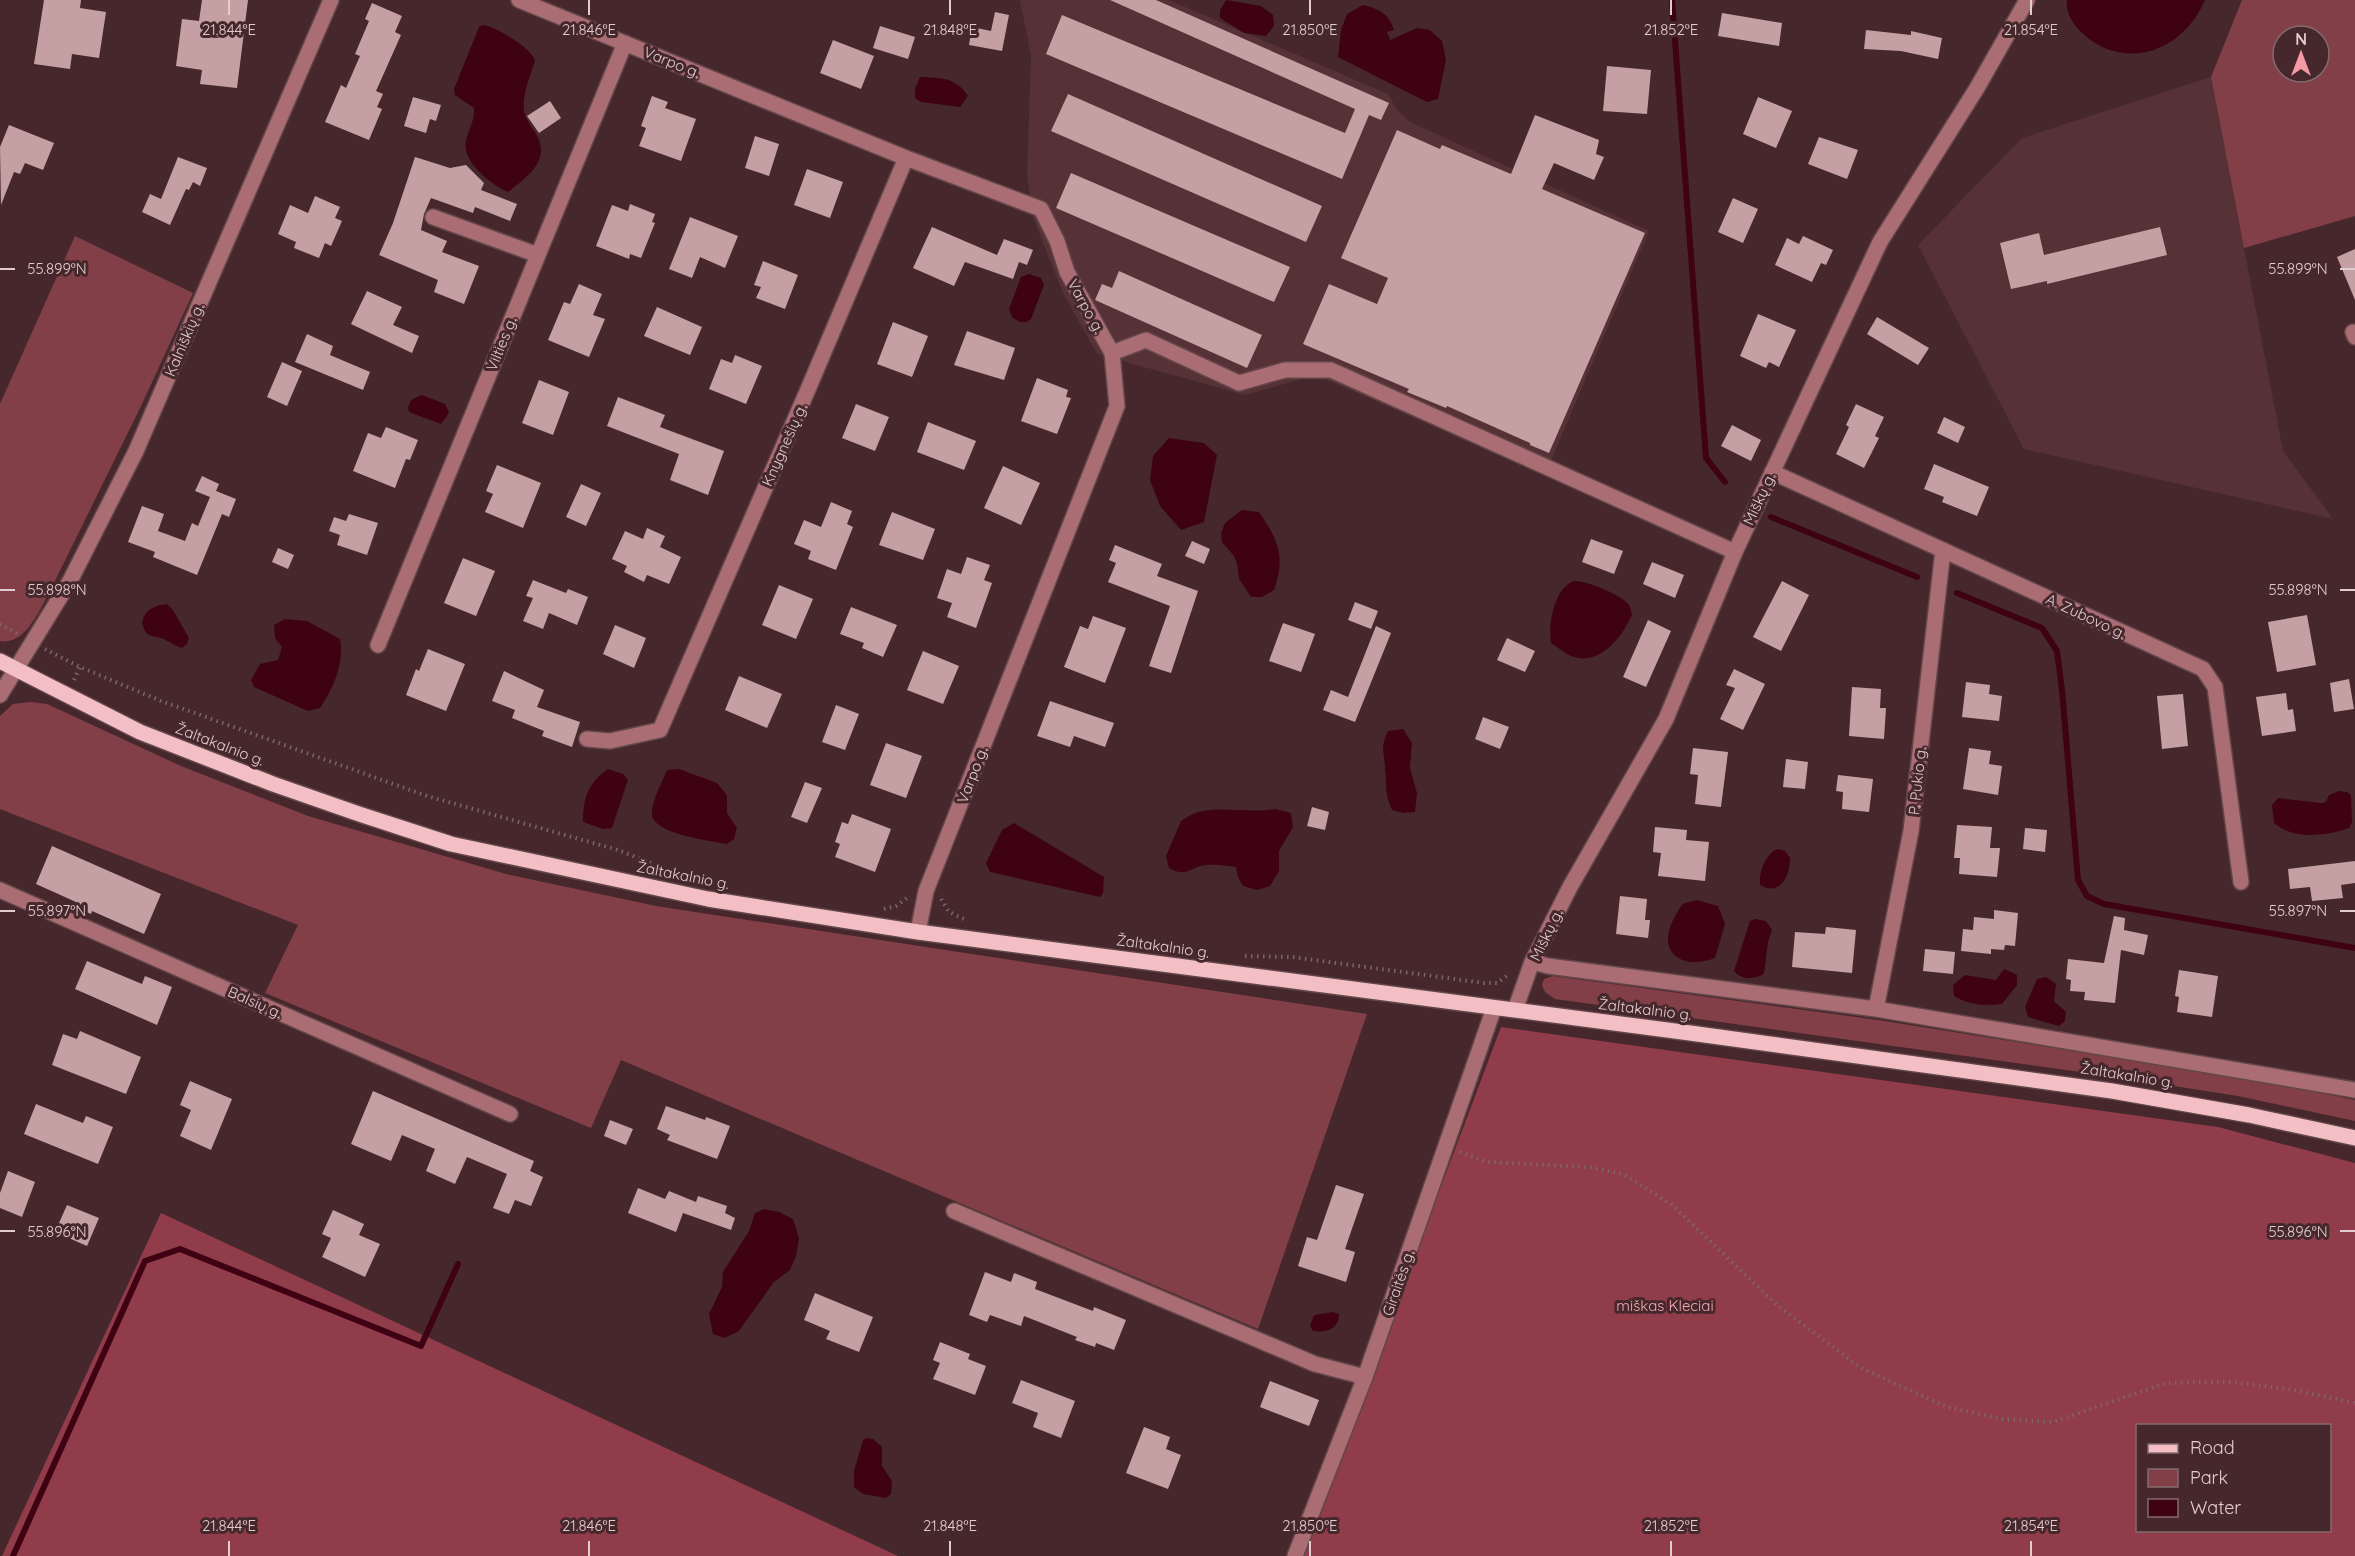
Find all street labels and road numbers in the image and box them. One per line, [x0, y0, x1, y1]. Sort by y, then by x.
street label: Varpo g. [641, 42, 703, 82]
street label: Varpo g. [1063, 276, 1109, 336]
street label: Kalniškių g. [160, 301, 208, 379]
street label: Vilties g. [482, 314, 520, 374]
street label: Knygnešių g. [757, 401, 811, 489]
street label: Miškų g. [1739, 470, 1779, 528]
street label: A. Zubovo g. [2043, 589, 2129, 643]
street label: Žaltakalnio g. [173, 718, 267, 770]
street label: Varpo g. [953, 744, 991, 806]
street label: P. Pukio g. [1904, 746, 1930, 816]
street label: Žaltakalnio g. [635, 857, 731, 893]
street label: Miškų g. [1525, 906, 1567, 964]
street label: Žaltakalnio g. [1115, 930, 1211, 962]
street label: Balsių g. [225, 982, 285, 1022]
street label: Žaltakalnio g. [1597, 994, 1693, 1024]
street label: Žaltakalnio g. [2079, 1058, 2175, 1092]
street label: Giraitės g. [1378, 1248, 1418, 1318]

